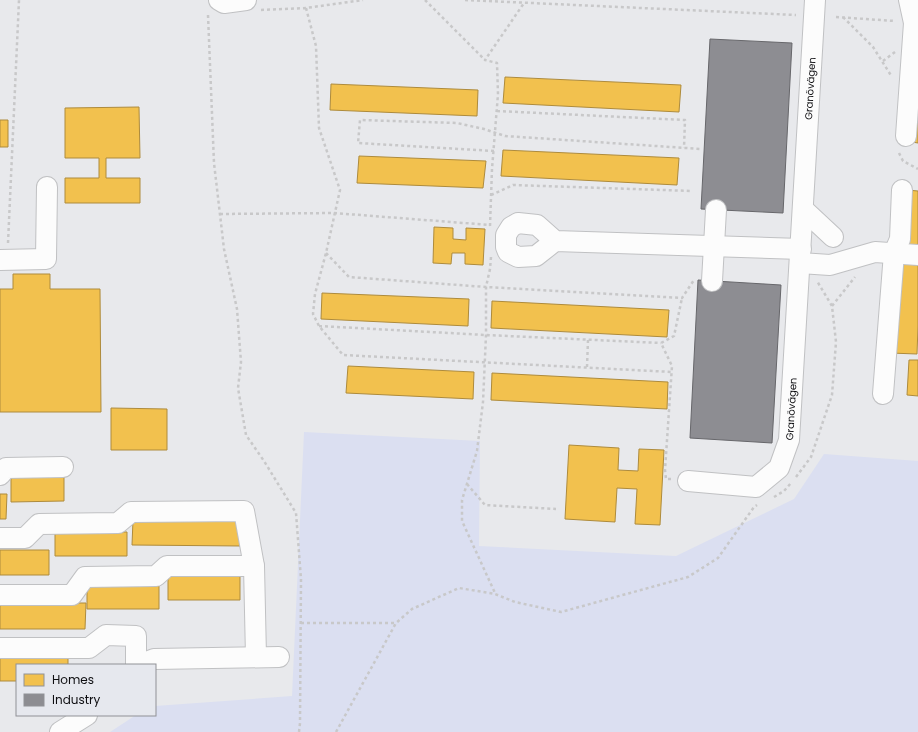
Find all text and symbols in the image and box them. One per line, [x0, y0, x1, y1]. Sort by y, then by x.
street label: Granövägen [801, 57, 820, 120]
street label: Granövägen [782, 377, 801, 441]
legend [16, 664, 156, 716]
text: Homes [52, 671, 94, 688]
text: Industry [52, 691, 101, 708]

